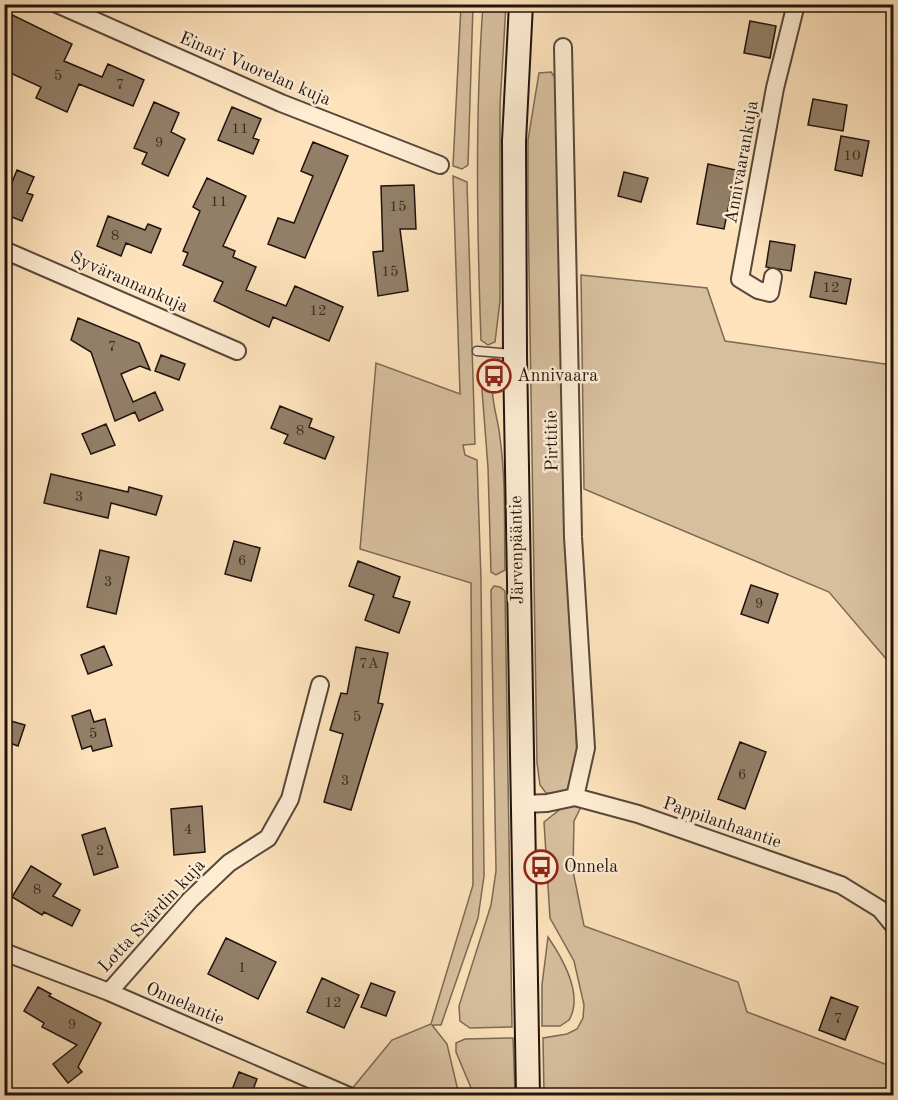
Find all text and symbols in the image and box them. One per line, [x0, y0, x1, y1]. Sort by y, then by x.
street label: Einari Vuorelan kuja [177, 29, 333, 109]
house number: 5 [54, 69, 62, 84]
house number: 7 [116, 78, 124, 93]
street label: Annivaarankuja [722, 99, 762, 225]
house number: 11 [231, 122, 249, 137]
house number: 9 [155, 136, 163, 151]
house number: 10 [843, 149, 861, 164]
house number: 11 [210, 195, 228, 210]
house number: 15 [389, 200, 407, 215]
house number: 8 [111, 229, 119, 244]
street label: Syvärannankuja [67, 248, 191, 316]
house number: 15 [381, 265, 399, 280]
house number: 12 [822, 281, 840, 296]
house number: 12 [309, 304, 327, 319]
house number: 7 [108, 340, 116, 355]
bus stop icon: Annivaara [476, 358, 512, 394]
place label: Annivaara [517, 367, 598, 385]
street label: Pirttitie [542, 410, 562, 472]
house number: 8 [296, 424, 304, 439]
house number: 3 [75, 490, 83, 505]
street label: Järvenpääntie [507, 495, 527, 605]
house number: 6 [238, 554, 246, 569]
house number: 3 [104, 575, 112, 590]
house number: 9 [755, 597, 763, 612]
house number: 7A [359, 657, 380, 672]
house number: 5 [353, 710, 361, 725]
house number: 5 [89, 727, 97, 742]
house number: 6 [738, 768, 746, 783]
house number: 3 [341, 774, 349, 789]
street label: Pappilanhaantie [660, 794, 784, 852]
house number: 4 [184, 823, 192, 838]
house number: 2 [96, 844, 104, 859]
bus stop icon: Onnela [523, 849, 559, 885]
street label: Lotta Svärdin kuja [95, 856, 209, 976]
place label: Onnela [564, 858, 618, 876]
house number: 8 [33, 883, 41, 898]
house number: 1 [238, 961, 246, 976]
street label: Onnelantie [143, 979, 227, 1029]
house number: 12 [324, 996, 342, 1011]
house number: 7 [834, 1012, 842, 1027]
house number: 9 [68, 1018, 76, 1033]

